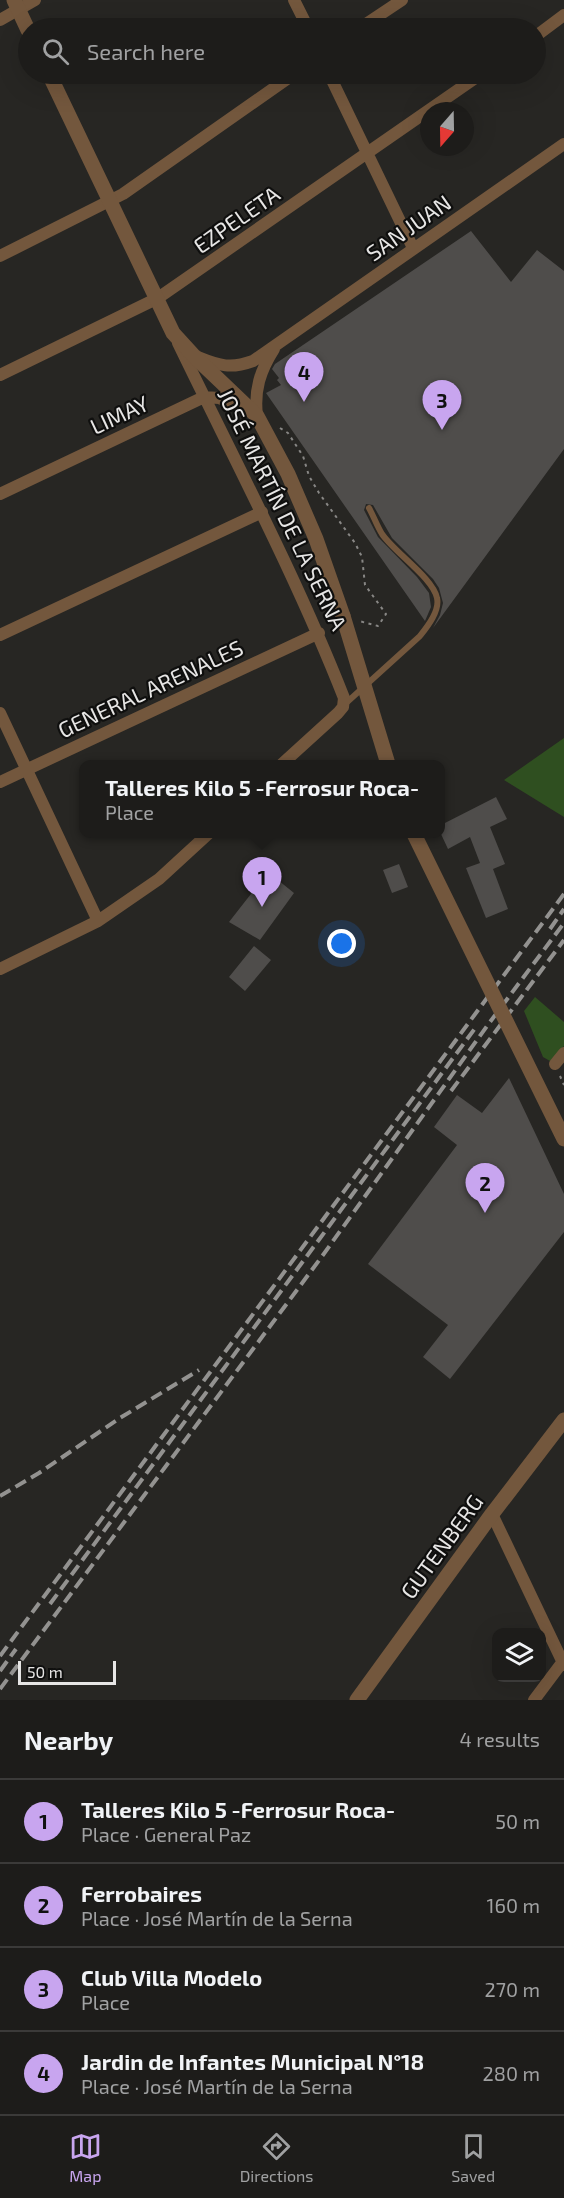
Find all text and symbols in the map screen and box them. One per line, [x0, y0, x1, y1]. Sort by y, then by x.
search box [18, 18, 546, 84]
icon: search [39, 35, 72, 68]
text: Search here [87, 38, 205, 64]
north arrow [420, 102, 474, 156]
street label: EZPELETA [188, 180, 284, 258]
street label: SAN JUAN [361, 188, 455, 266]
pin: 4 [284, 352, 324, 402]
pin: 3 [422, 380, 462, 430]
street label: JOSÉ MARTÍN DE LA SERNA [213, 384, 353, 634]
street label: LIMAY [86, 389, 153, 439]
street label: GENERAL ARENALES [53, 634, 247, 742]
popup [79, 760, 445, 838]
text: Talleres Kilo 5 -Ferrosur Roca- [105, 774, 419, 800]
text: Place [105, 800, 154, 824]
pin: 1 [242, 858, 282, 907]
your location [327, 929, 356, 958]
pin: 2 [466, 1164, 504, 1213]
street label: GUTENBERG [394, 1489, 488, 1603]
map controls [492, 1628, 546, 1682]
button: layers [492, 1628, 546, 1682]
scale bar [18, 1658, 116, 1686]
text: 50 m [27, 1662, 63, 1681]
text: Nearby [24, 1724, 113, 1755]
text: 4 results [460, 1727, 540, 1751]
text: Talleres Kilo 5 -Ferrosur Roca- [81, 1796, 395, 1822]
text: 1 [39, 1809, 48, 1833]
text: 50 m [495, 1809, 540, 1833]
text: Place · General Paz [81, 1822, 251, 1846]
text: Ferrobaires [81, 1880, 202, 1906]
text: 2 [38, 1893, 49, 1917]
text: 160 m [487, 1893, 540, 1917]
text: Place · José Martín de la Serna [81, 1906, 353, 1930]
text: Club Villa Modelo [81, 1964, 262, 1990]
text: 3 [38, 1977, 49, 2001]
text: 270 m [484, 1977, 540, 2001]
text: Place [81, 1990, 130, 2014]
text: Jardin de Infantes Municipal N°18 [81, 2048, 424, 2074]
text: 4 [37, 2061, 50, 2085]
text: 280 m [483, 2061, 540, 2085]
text: Place · José Martín de la Serna [81, 2074, 353, 2098]
tab: Map [69, 2130, 102, 2185]
tab: Directions [240, 2130, 313, 2185]
tab: Saved [451, 2130, 495, 2185]

